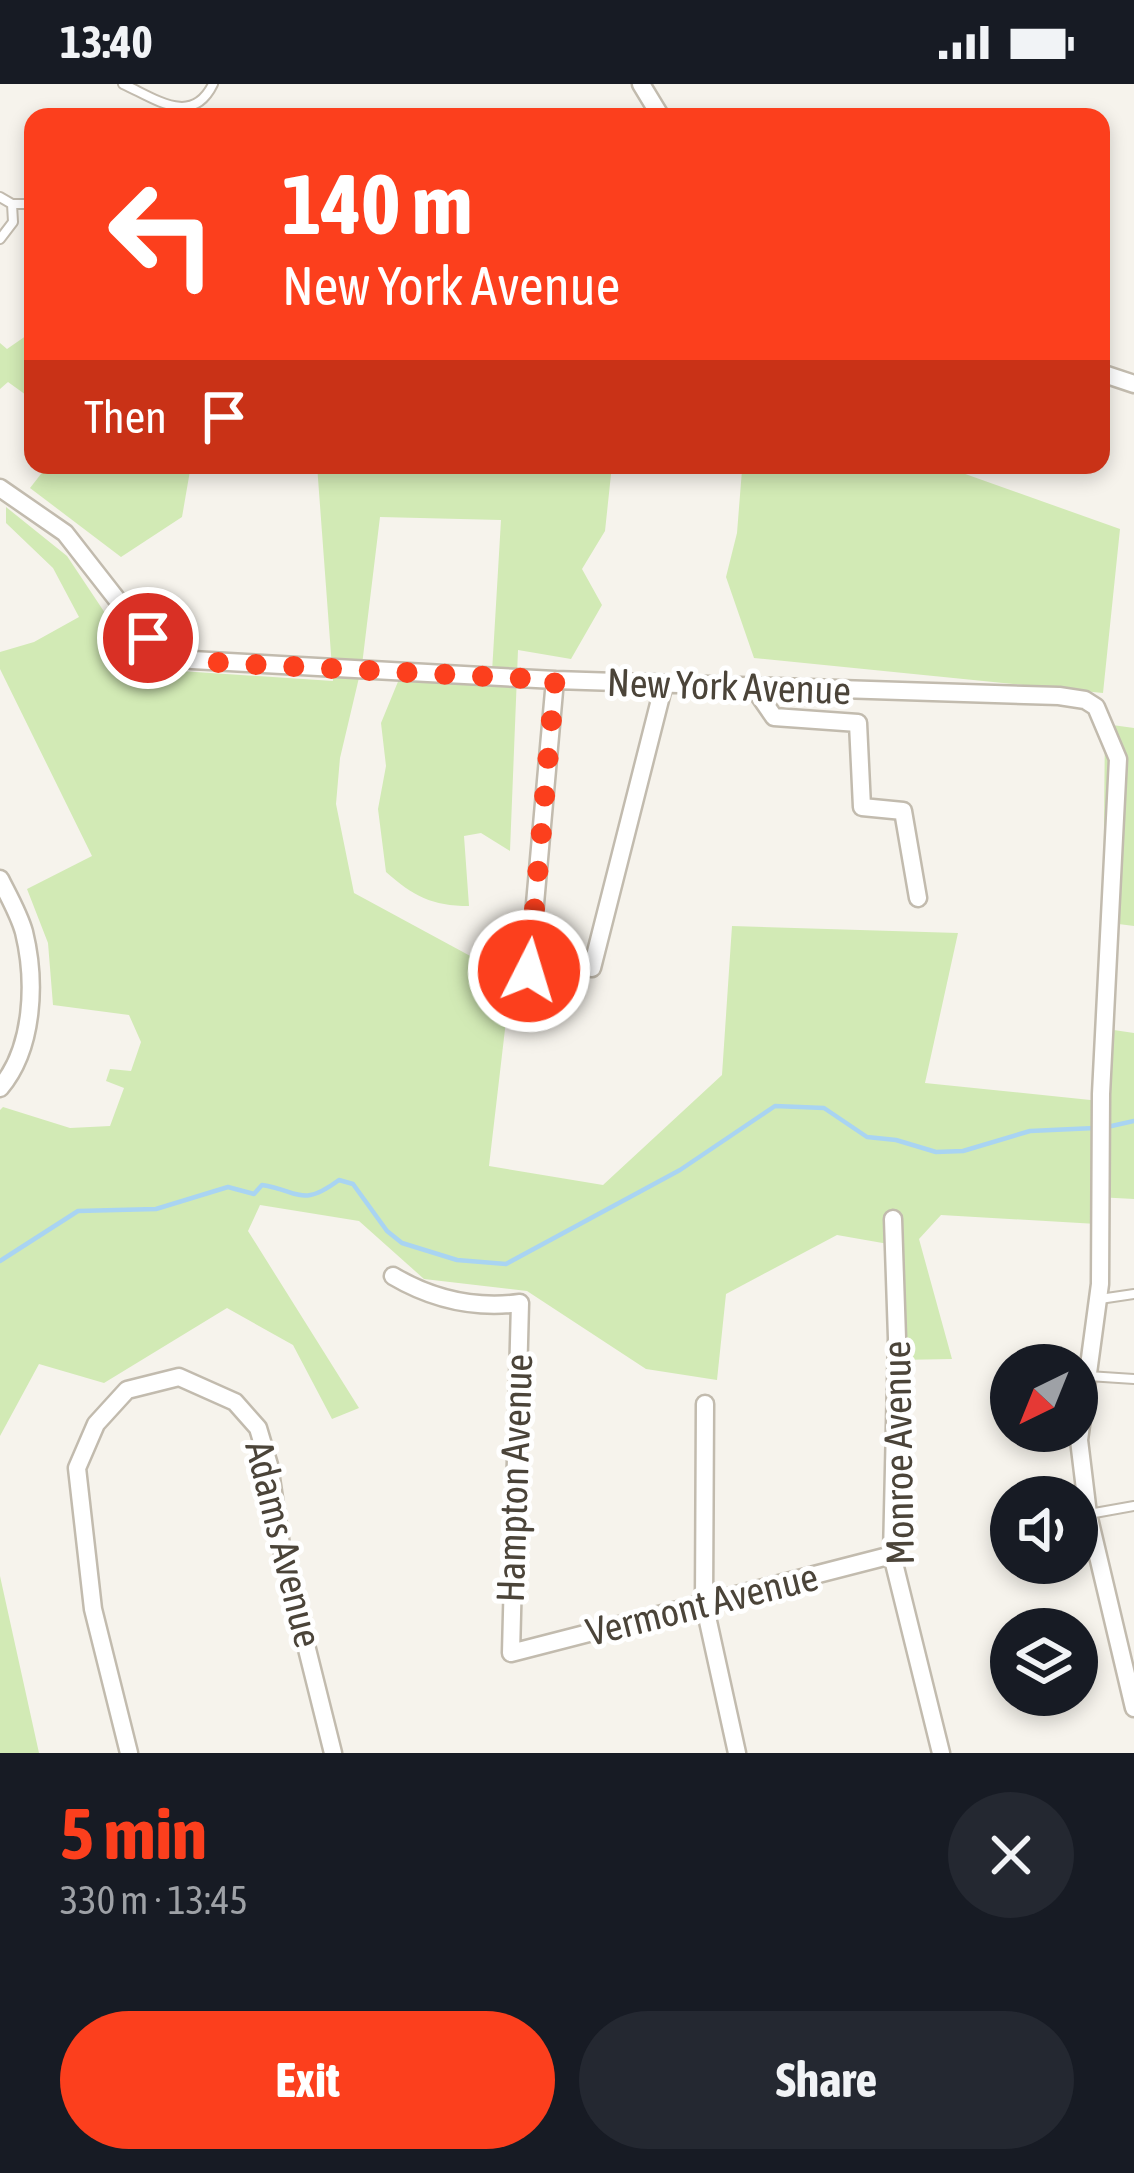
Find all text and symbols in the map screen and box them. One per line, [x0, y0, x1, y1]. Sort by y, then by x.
text: 13:40 [60, 16, 153, 68]
icon: left [84, 156, 240, 312]
text: 140 m [282, 156, 472, 252]
text: New York Avenue [282, 255, 620, 316]
icon: arrive [191, 384, 257, 450]
text: Then [84, 391, 167, 443]
pin [97, 587, 199, 689]
icon: arrive [115, 605, 181, 671]
street label: New York Avenue [606, 660, 852, 712]
position arrow [466, 908, 592, 1034]
street label: Monroe Avenue [874, 1341, 922, 1565]
north arrow [990, 1344, 1098, 1452]
map controls [990, 1344, 1098, 1716]
street label: Hampton Avenue [488, 1353, 540, 1603]
street label: Adams Avenue [237, 1436, 331, 1652]
button: sound [990, 1476, 1098, 1584]
street label: Vermont Avenue [582, 1554, 822, 1654]
button: layers [990, 1608, 1098, 1716]
text: 5 min [60, 1792, 207, 1874]
button: close [948, 1792, 1074, 1918]
text: 330 m · 13:45 [60, 1878, 248, 1922]
button: Exit [60, 2011, 555, 2149]
button: Share [579, 2011, 1074, 2149]

